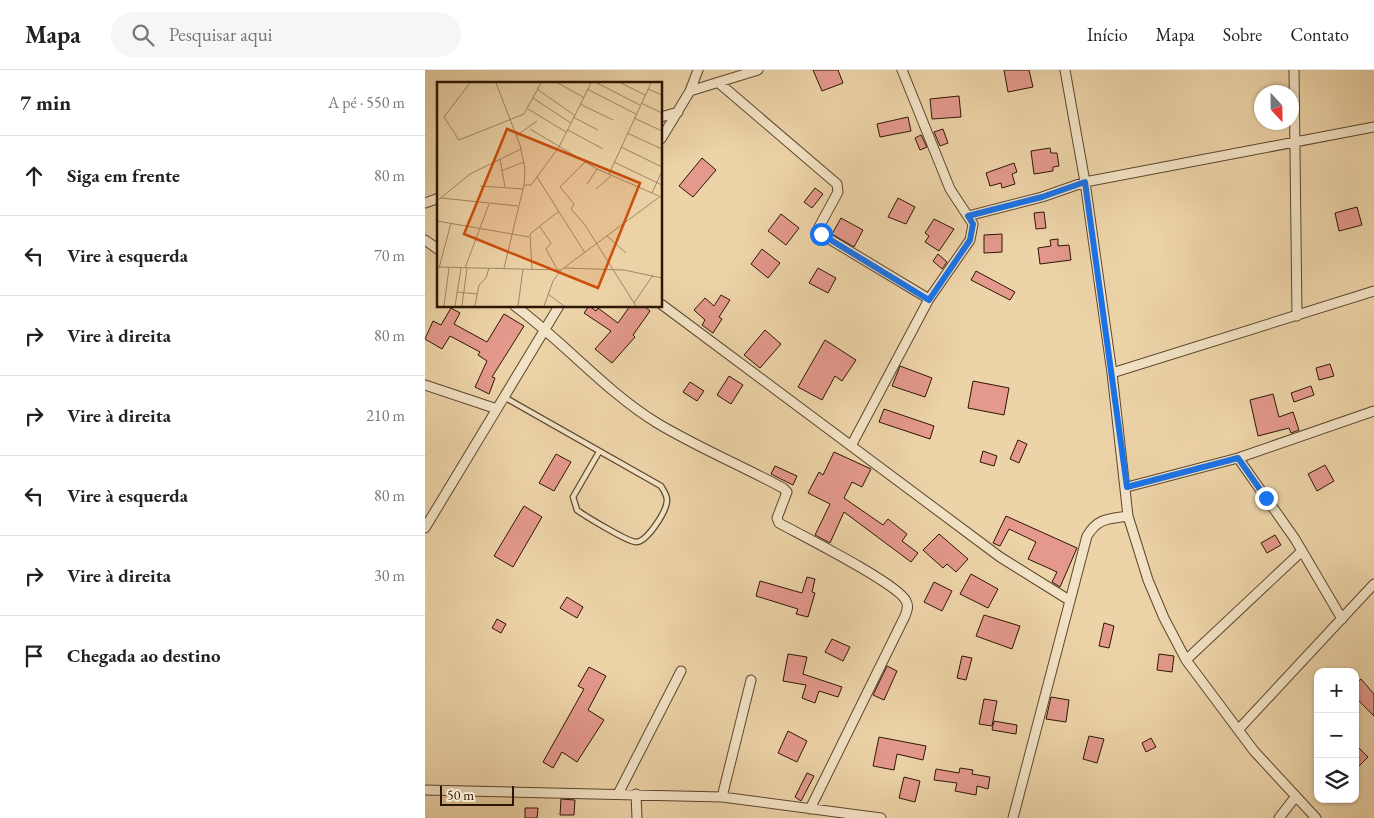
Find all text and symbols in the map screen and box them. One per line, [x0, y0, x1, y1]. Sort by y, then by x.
search box [111, 12, 461, 57]
text: Mapa [25, 19, 81, 50]
icon: search [129, 21, 157, 49]
text: Pesquisar aqui [169, 22, 272, 47]
text: Início [1087, 23, 1128, 46]
text: Mapa [1156, 23, 1195, 46]
text: Sobre [1223, 23, 1262, 46]
text: Contato [1290, 23, 1349, 46]
inset map [437, 82, 663, 308]
north arrow [1254, 85, 1299, 130]
text: 7 min [20, 89, 71, 116]
text: A pé · 550 m [328, 92, 405, 113]
icon: ahead [20, 162, 48, 190]
text: Siga em frente [67, 163, 180, 188]
text: 80 m [374, 165, 405, 186]
route start [810, 223, 833, 246]
icon: left [20, 242, 48, 270]
text: Vire à esquerda [67, 243, 188, 268]
text: 70 m [374, 245, 405, 266]
icon: right [20, 322, 48, 350]
text: Vire à direita [67, 323, 171, 348]
text: 80 m [374, 325, 405, 346]
icon: right [20, 402, 48, 430]
text: Vire à direita [67, 403, 171, 428]
text: 210 m [366, 405, 405, 426]
icon: left [20, 482, 48, 510]
text: Vire à esquerda [67, 483, 188, 508]
text: 80 m [374, 485, 405, 506]
route end [1255, 487, 1278, 510]
icon: right [20, 562, 48, 590]
text: Vire à direita [67, 563, 171, 588]
text: 30 m [374, 565, 405, 586]
icon: arrive [20, 642, 48, 670]
text: Chegada ao destino [67, 643, 221, 668]
map controls [1314, 668, 1359, 803]
button: + [1314, 668, 1359, 713]
button: − [1314, 713, 1359, 758]
button: layers [1314, 758, 1359, 803]
scale bar [440, 783, 514, 806]
text: 50 m [447, 786, 474, 804]

